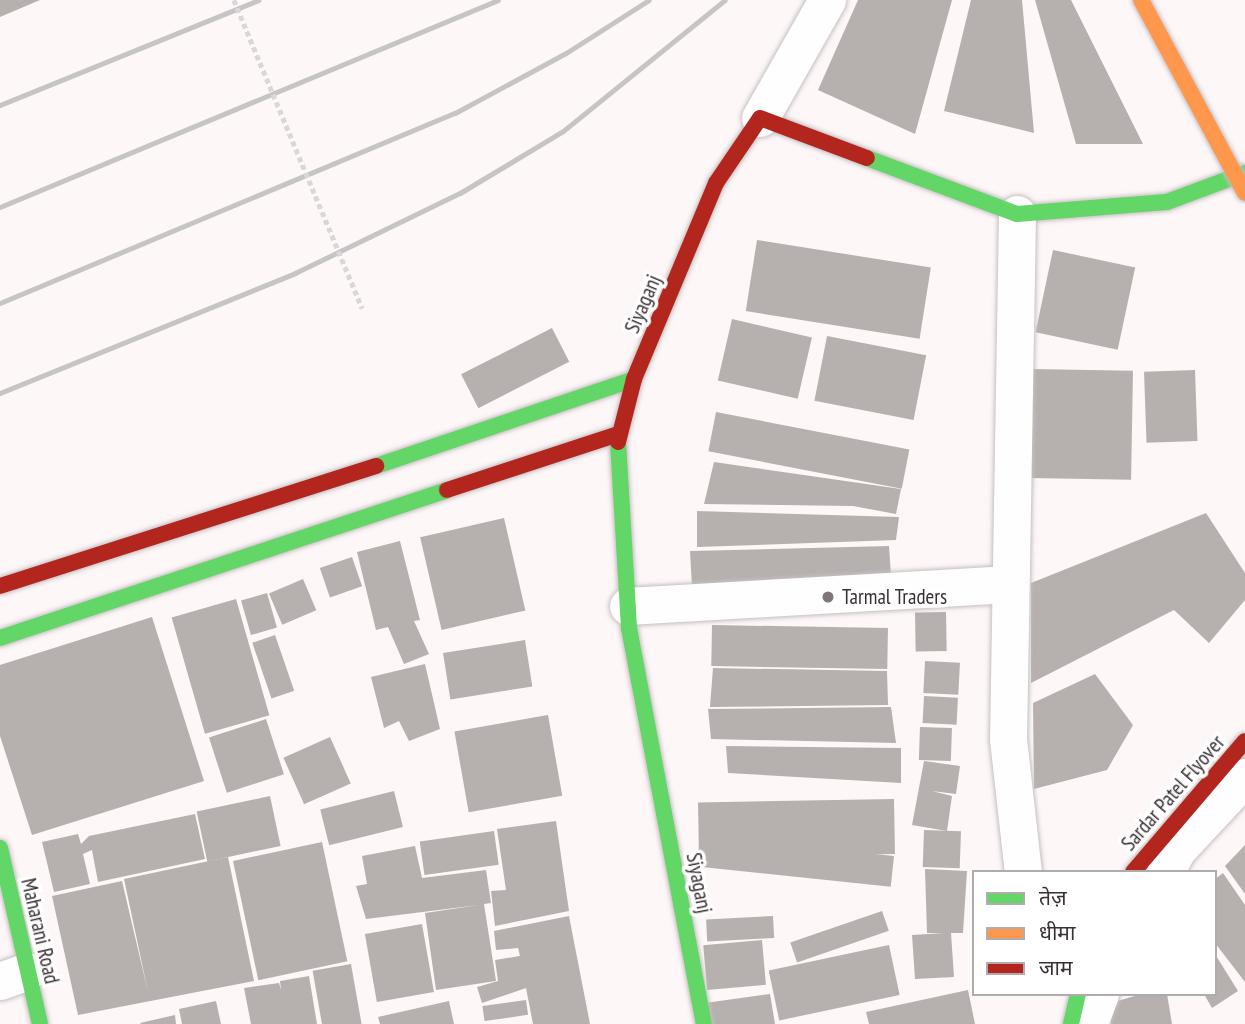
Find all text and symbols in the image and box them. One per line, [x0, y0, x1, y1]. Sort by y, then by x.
street label: Siyaganj [619, 271, 667, 337]
place label: Tarmal Traders [842, 584, 948, 610]
marker: Tarmal Traders [820, 589, 836, 605]
street label: Sardar Patel Flyover [1116, 730, 1230, 856]
street label: Siyaganj [681, 851, 717, 915]
legend [972, 870, 1217, 996]
street label: Maharani Road [16, 876, 64, 986]
text: तेज़ [1039, 884, 1067, 911]
text: धीमा [1039, 919, 1075, 946]
text: जाम [1039, 954, 1073, 981]

